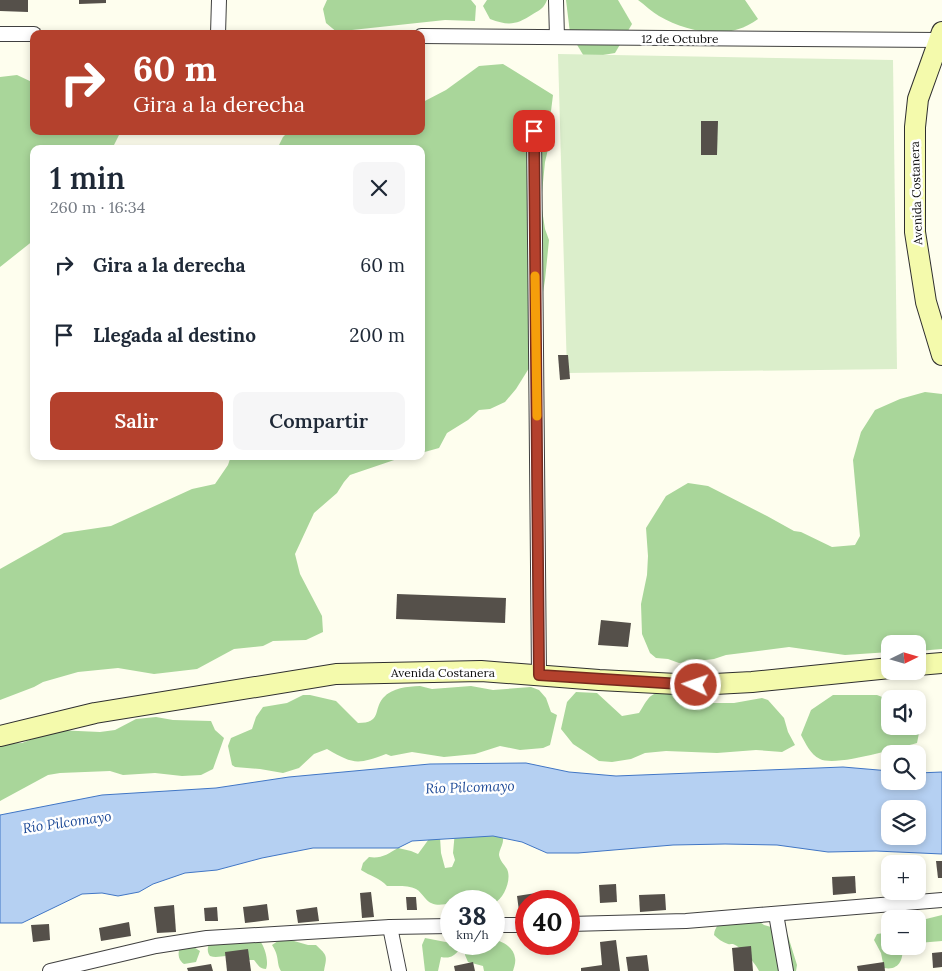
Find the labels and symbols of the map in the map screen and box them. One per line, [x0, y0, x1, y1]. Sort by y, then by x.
street label: 12 de Octubre [641, 31, 719, 46]
pin [513, 110, 555, 152]
street label: Avenida Costanera [907, 141, 925, 246]
north arrow [881, 635, 926, 680]
position arrow [669, 658, 721, 710]
street label: Avenida Costanera [390, 665, 495, 680]
water label: Río Pilcomayo [425, 776, 515, 798]
water label: Río Pilcomayo [21, 807, 113, 837]
speed limit sign: 40 [515, 890, 580, 955]

